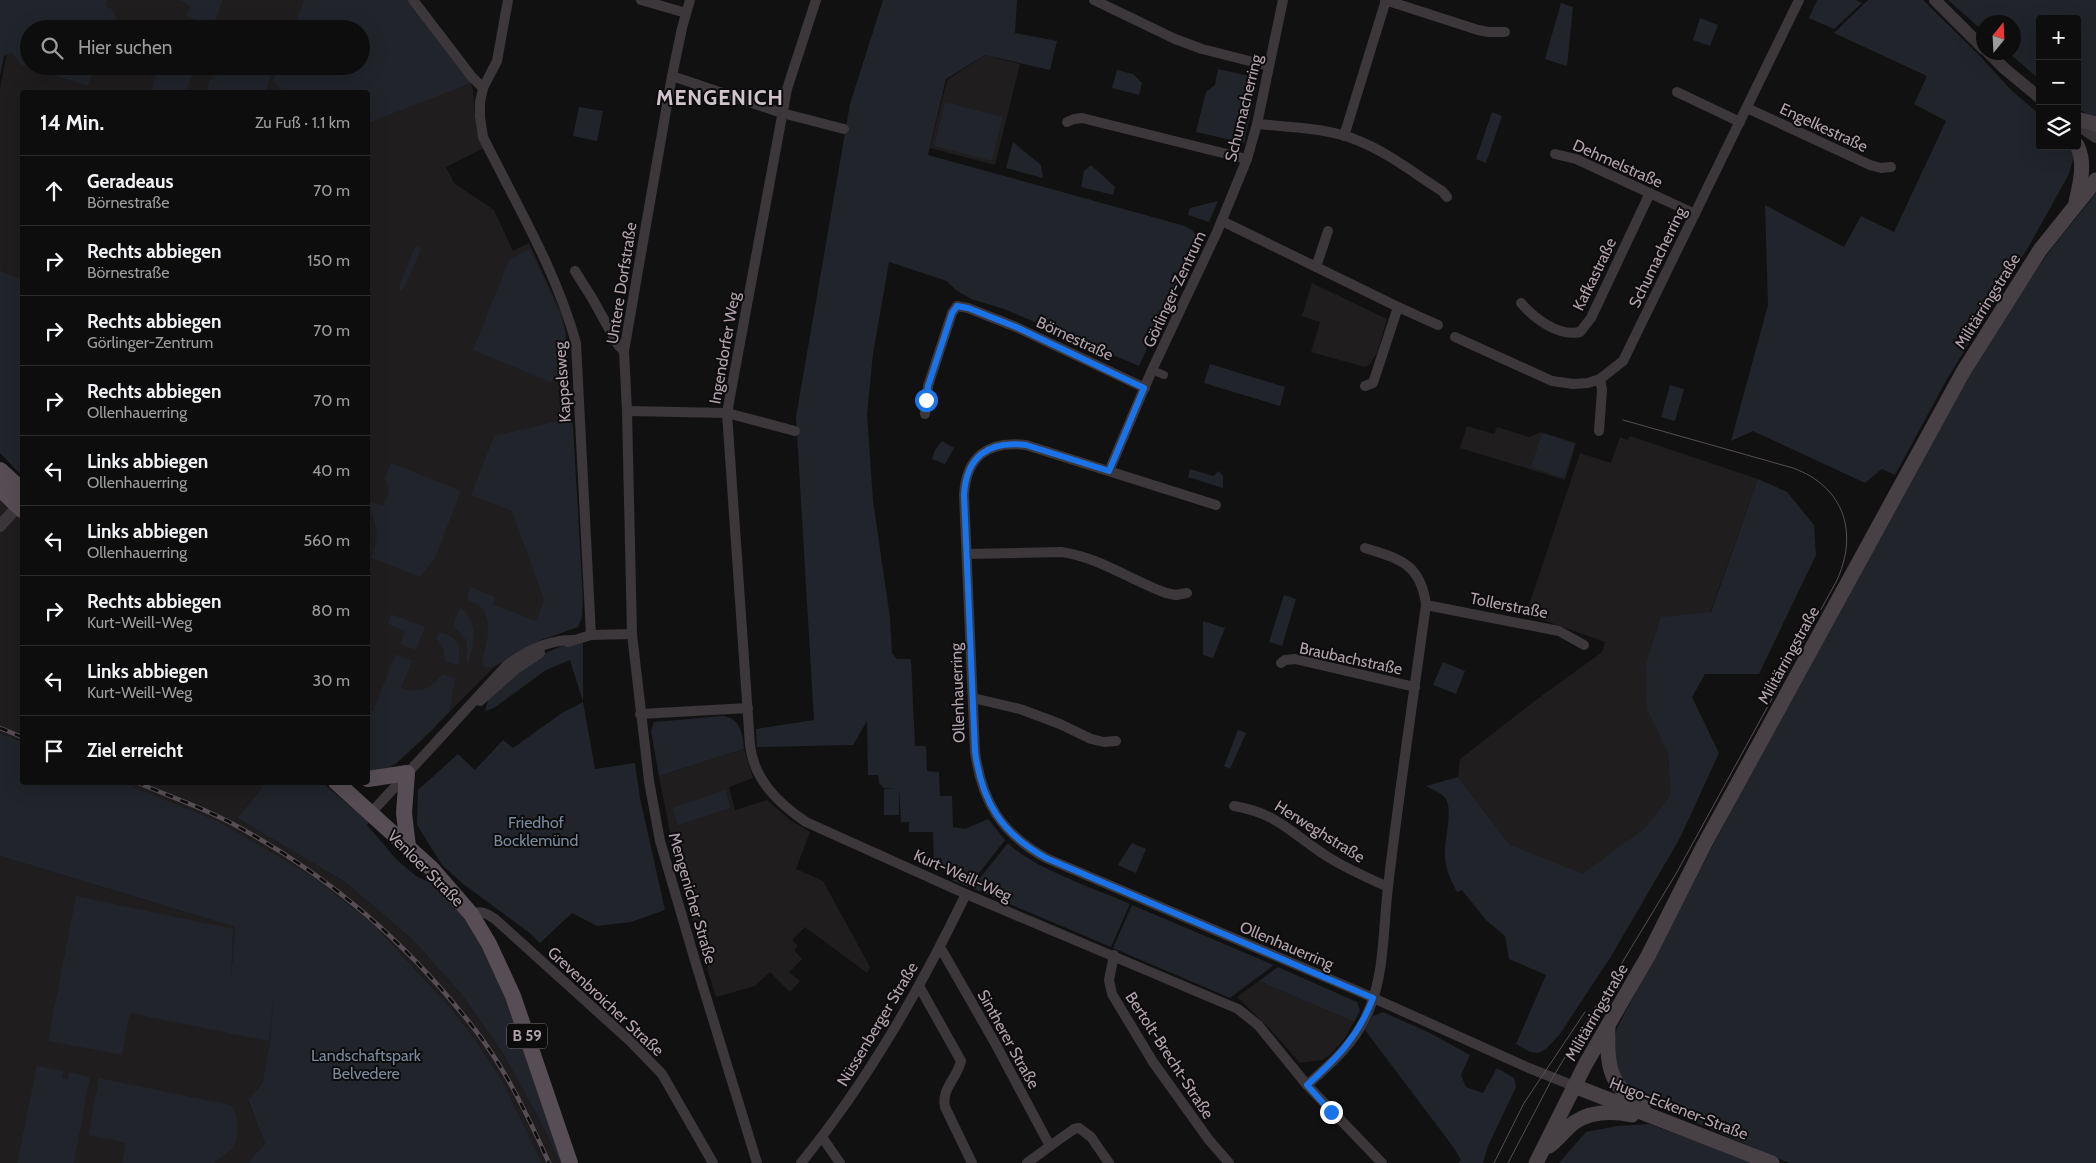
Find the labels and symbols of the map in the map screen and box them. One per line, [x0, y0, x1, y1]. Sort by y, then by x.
north arrow [1976, 15, 2021, 60]
street label: Schumacherring [1221, 51, 1266, 164]
district label: MENGENICH [656, 85, 784, 110]
street label: Engelkestraße [1777, 99, 1871, 156]
street label: Dehmelstraße [1570, 135, 1666, 192]
street label: Schumacherring [1625, 203, 1691, 311]
street label: Untere Dorfstraße [602, 221, 640, 345]
street label: Görlinger-Zentrum [1139, 228, 1210, 350]
street label: Kafkastraße [1569, 235, 1620, 314]
street label: Militärringstraße [1951, 250, 2024, 352]
street label: Ingendorfer Weg [705, 290, 744, 406]
street label: Börnestraße [1033, 312, 1116, 365]
street label: Kappelsweg [550, 340, 575, 423]
route start [915, 389, 938, 412]
street label: Tollerstraße [1468, 589, 1549, 622]
street label: Militärringstraße [1754, 603, 1823, 707]
street label: Braubachstraße [1298, 638, 1404, 679]
street label: Ollenhauerring [946, 642, 969, 743]
street label: Herweghstraße [1271, 796, 1368, 867]
park label: Friedhof Bocklemünd [494, 813, 578, 850]
street label: Venloer Straße [384, 826, 468, 910]
street label: Mengenicher Straße [665, 830, 720, 966]
street label: Kurt-Weill-Weg [911, 845, 1016, 906]
street label: Ollenhauerring [1237, 917, 1338, 974]
street label: Grevenbroicher Straße [544, 943, 668, 1060]
street label: Nüssenberger Straße [833, 959, 922, 1090]
street label: Militärringstraße [1561, 960, 1632, 1064]
street label: Sintherer Straße [974, 987, 1044, 1092]
street label: Bertolt-Brecht-Straße [1121, 988, 1218, 1122]
road number: B 59 [507, 1024, 547, 1048]
park label: Landschaftspark Belvedere [311, 1046, 422, 1083]
street label: Hugo-Eckener-Straße [1607, 1073, 1751, 1144]
route end [1320, 1101, 1343, 1124]

